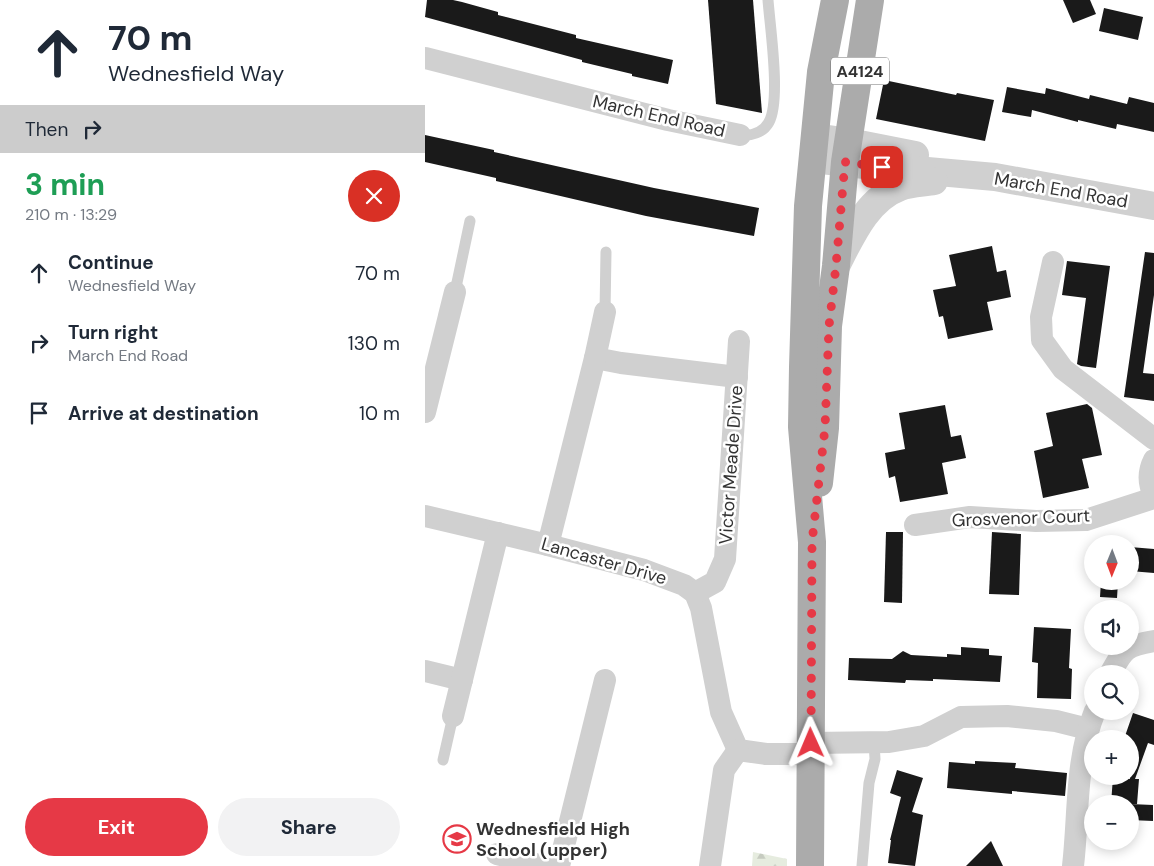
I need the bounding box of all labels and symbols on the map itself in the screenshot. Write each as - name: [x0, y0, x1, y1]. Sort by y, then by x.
- road number: A4124: [831, 58, 889, 84]
- street label: March End Road: [590, 89, 728, 143]
- pin: [861, 146, 903, 188]
- street label: March End Road: [992, 166, 1130, 214]
- street label: Victor Meade Drive: [713, 385, 749, 545]
- street label: Grosvenor Court: [951, 504, 1091, 532]
- street label: Lancaster Drive: [538, 532, 670, 590]
- north arrow: [1084, 535, 1139, 590]
- position arrow: [784, 716, 836, 768]
- place label: Wednesfield High School (upper): [476, 817, 630, 862]
- school or university icon: Wednesfield High School (upper): [442, 824, 472, 854]

